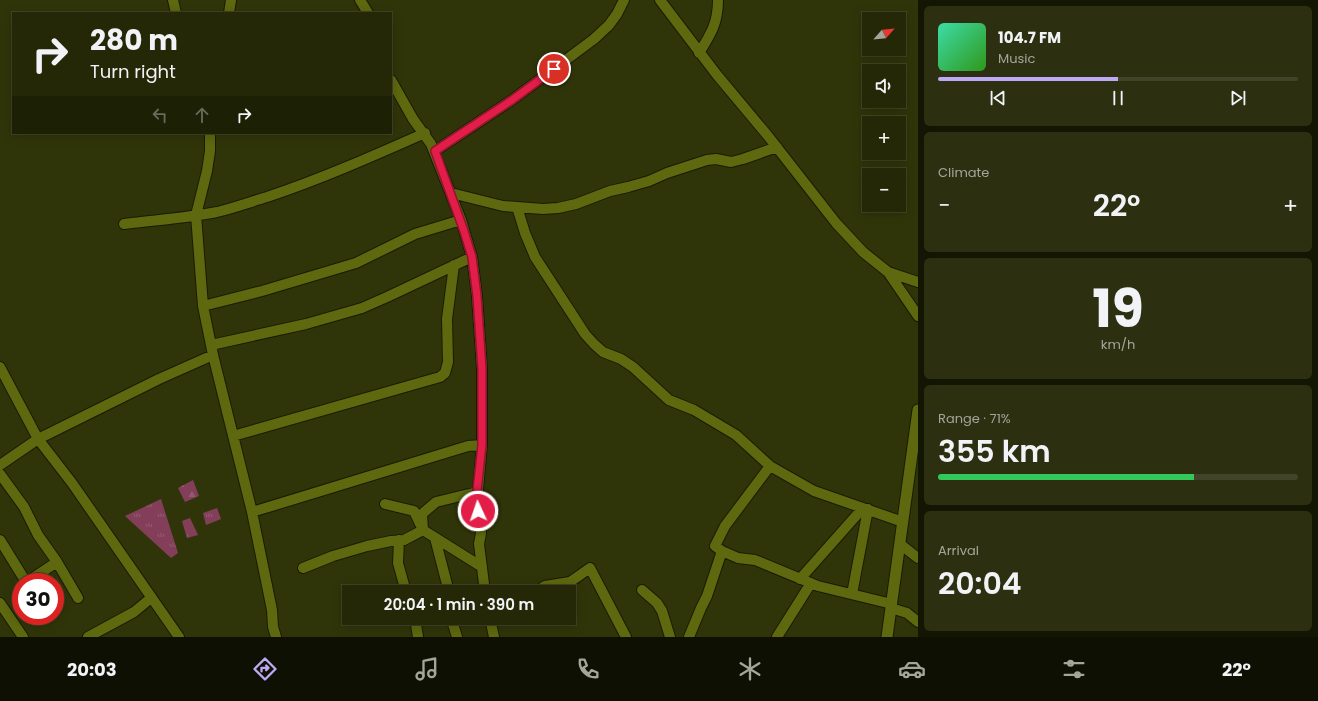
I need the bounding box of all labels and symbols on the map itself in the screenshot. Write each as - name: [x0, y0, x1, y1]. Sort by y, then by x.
- north arrow: [862, 12, 906, 56]
- pin: [537, 52, 571, 86]
- position arrow: [457, 490, 499, 532]
- speed limit sign: 30: [12, 573, 64, 625]

